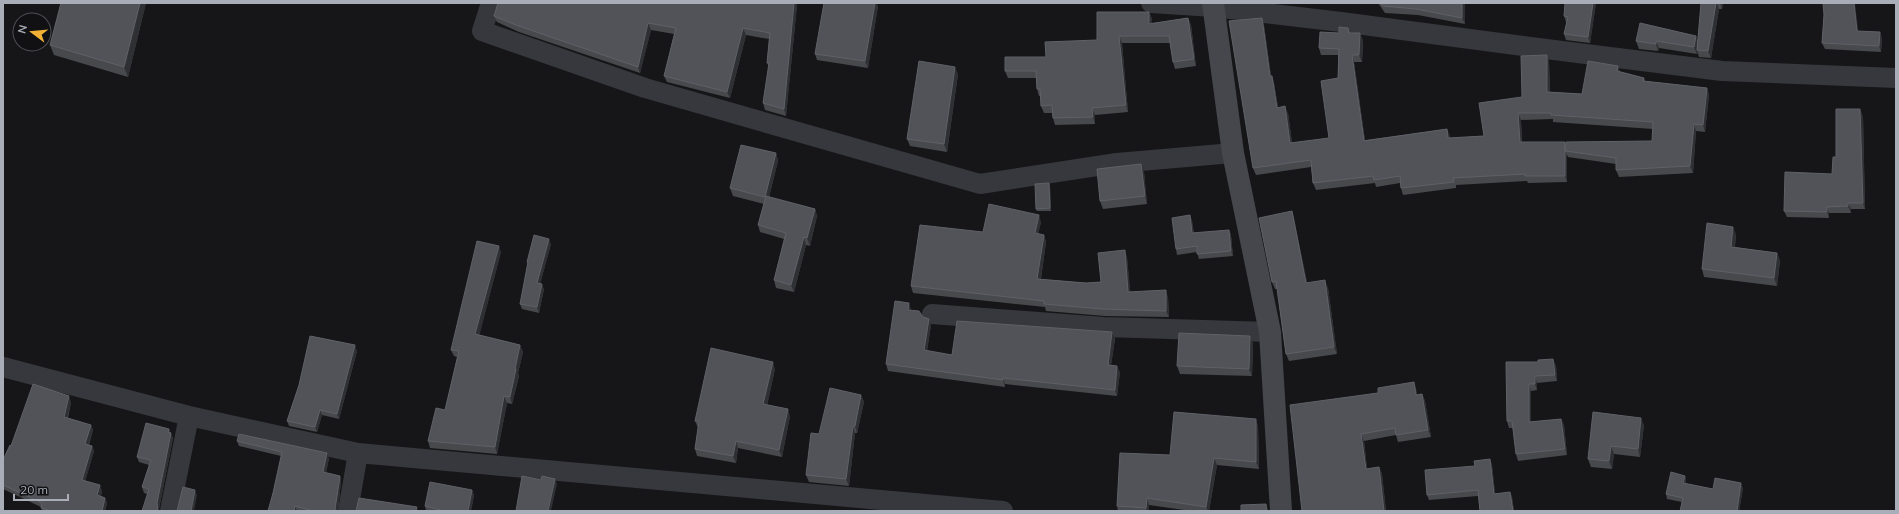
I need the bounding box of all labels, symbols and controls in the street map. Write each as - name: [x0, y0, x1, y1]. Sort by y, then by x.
- north arrow: [12, 12, 52, 52]
- text: N: [15, 23, 30, 35]
- scale bar: [14, 476, 68, 502]
- text: 20 m: [20, 482, 48, 497]

